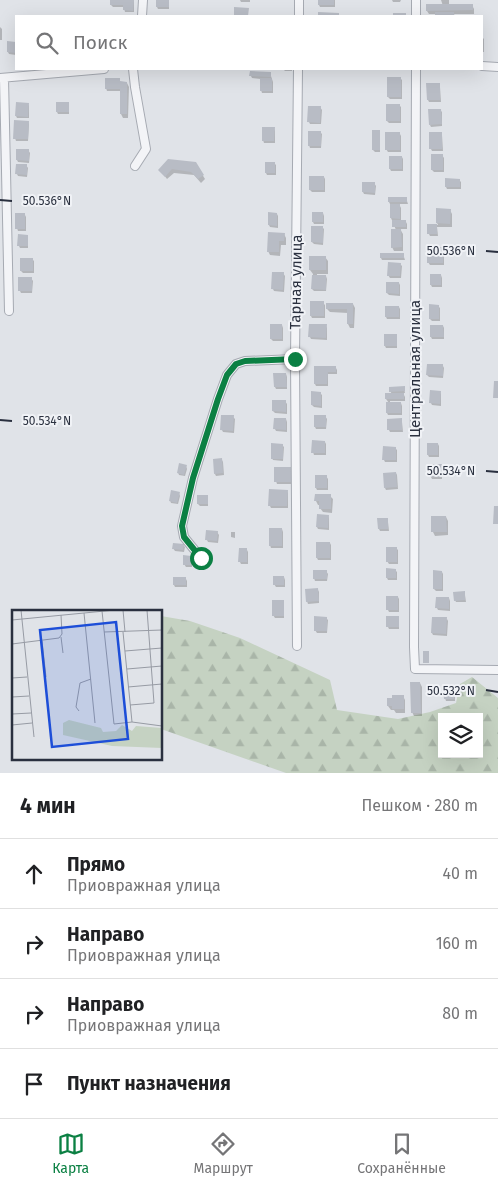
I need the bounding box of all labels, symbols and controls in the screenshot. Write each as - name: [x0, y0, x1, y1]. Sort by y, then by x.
- search box: [15, 15, 483, 70]
- icon: search: [33, 29, 61, 57]
- text: Поиск: [73, 31, 127, 54]
- text: 50.536°N: [23, 194, 71, 208]
- street label: Тарная улица: [286, 234, 306, 330]
- text: 50.536°N: [427, 244, 475, 258]
- street label: Центральная улица: [406, 300, 424, 438]
- route end: [284, 348, 307, 371]
- text: 50.534°N: [23, 414, 71, 428]
- text: 50.534°N: [427, 464, 475, 478]
- route start: [190, 547, 213, 570]
- inset map: [12, 610, 162, 760]
- text: 50.532°N: [427, 684, 475, 698]
- map controls: [438, 713, 483, 758]
- button: layers: [438, 713, 483, 758]
- text: 4 мин: [20, 793, 76, 819]
- text: Пешком · 280 m: [362, 796, 478, 815]
- text: Прямо: [67, 853, 125, 876]
- icon: ahead: [20, 860, 48, 888]
- text: 40 m: [443, 864, 478, 883]
- text: Приовражная улица: [67, 876, 221, 895]
- text: Направо: [67, 923, 144, 946]
- icon: right: [20, 930, 48, 958]
- text: 160 m: [436, 934, 478, 953]
- text: Приовражная улица: [67, 946, 221, 965]
- text: Направо: [67, 993, 144, 1016]
- icon: right: [20, 1000, 48, 1028]
- text: 80 m: [442, 1004, 478, 1023]
- text: Приовражная улица: [67, 1016, 221, 1035]
- icon: arrive: [20, 1070, 48, 1098]
- text: Пункт назначения: [67, 1072, 231, 1095]
- tab: Карта: [52, 1130, 89, 1177]
- tab: Маршрут: [194, 1130, 253, 1177]
- tab: Сохранённые: [357, 1130, 446, 1177]

